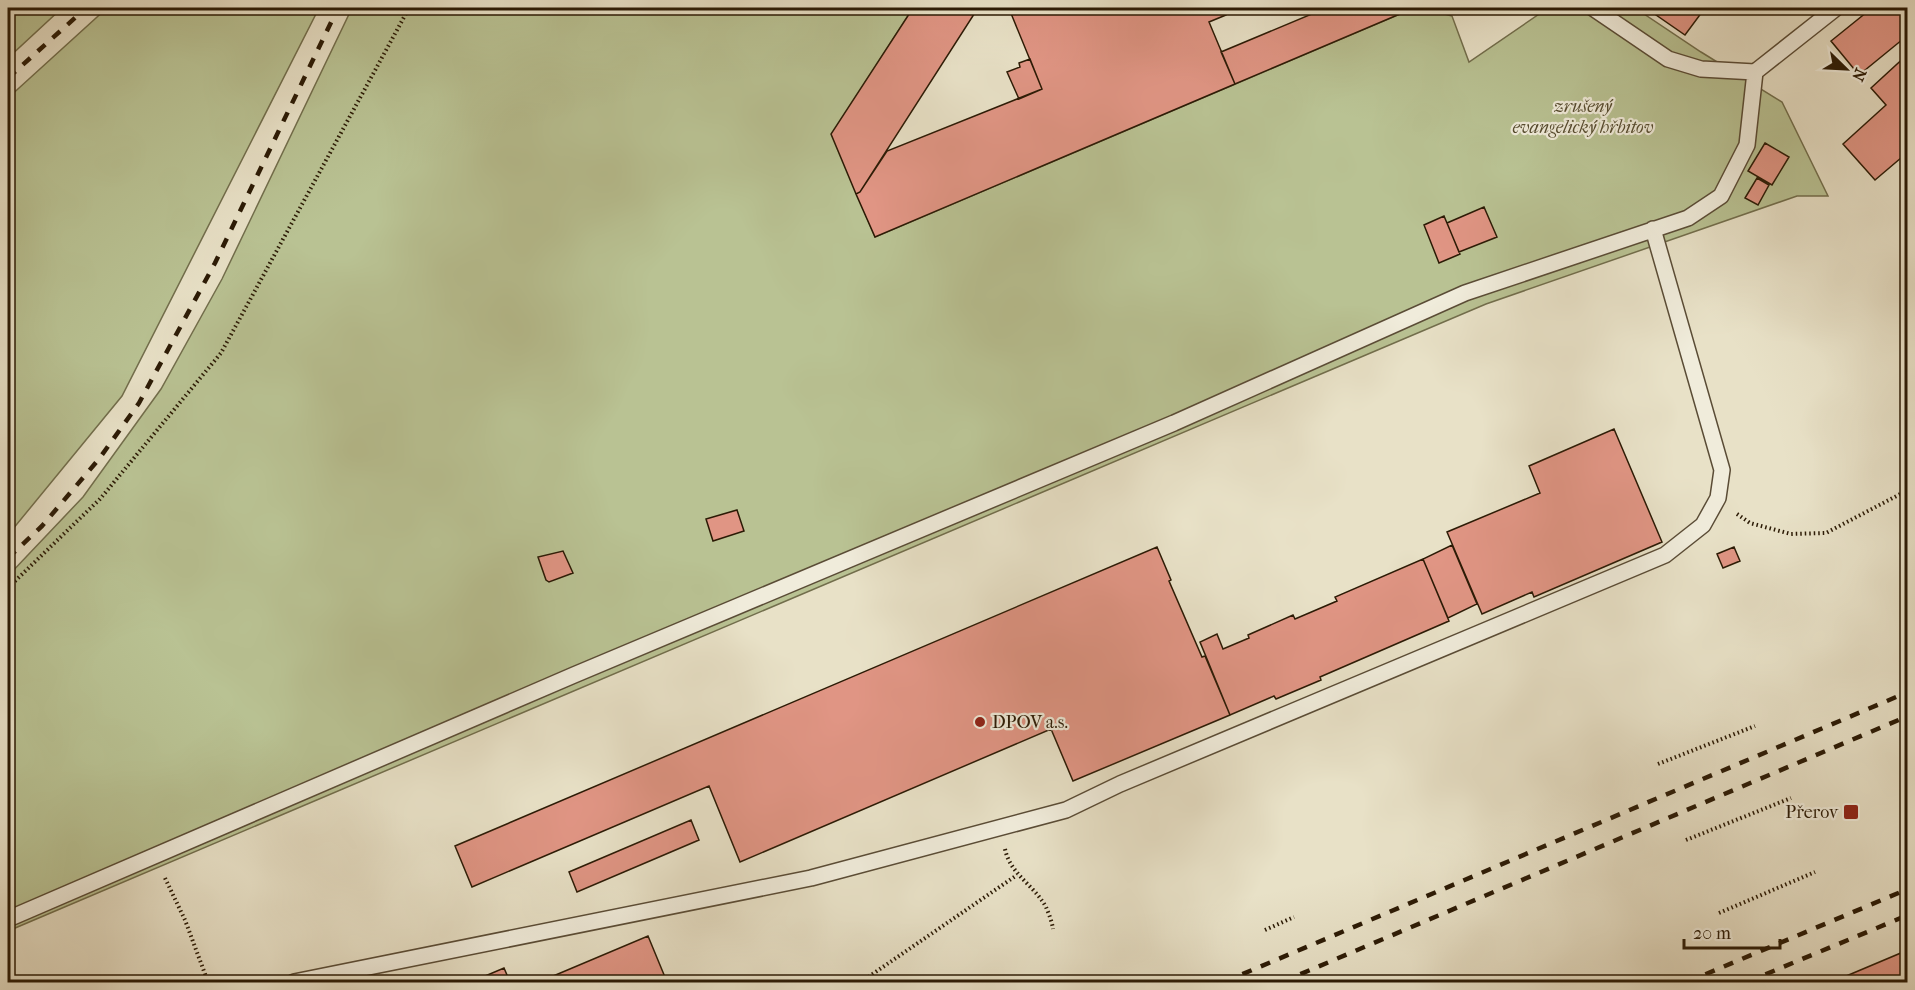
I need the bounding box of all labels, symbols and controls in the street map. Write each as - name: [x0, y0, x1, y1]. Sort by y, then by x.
- north arrow: [1816, 39, 1876, 99]
- text: N: [1848, 65, 1870, 85]
- park label: zrušený evangelický hřbitov: [1513, 96, 1654, 138]
- place label: DPOV a.s.: [992, 712, 1068, 733]
- marker: DPOV a.s.: [973, 715, 987, 729]
- place label: Přerov: [1785, 802, 1839, 823]
- marker: Přerov: [1842, 803, 1860, 821]
- scale bar: [1684, 912, 1780, 950]
- text: 20 m: [1693, 923, 1731, 944]

